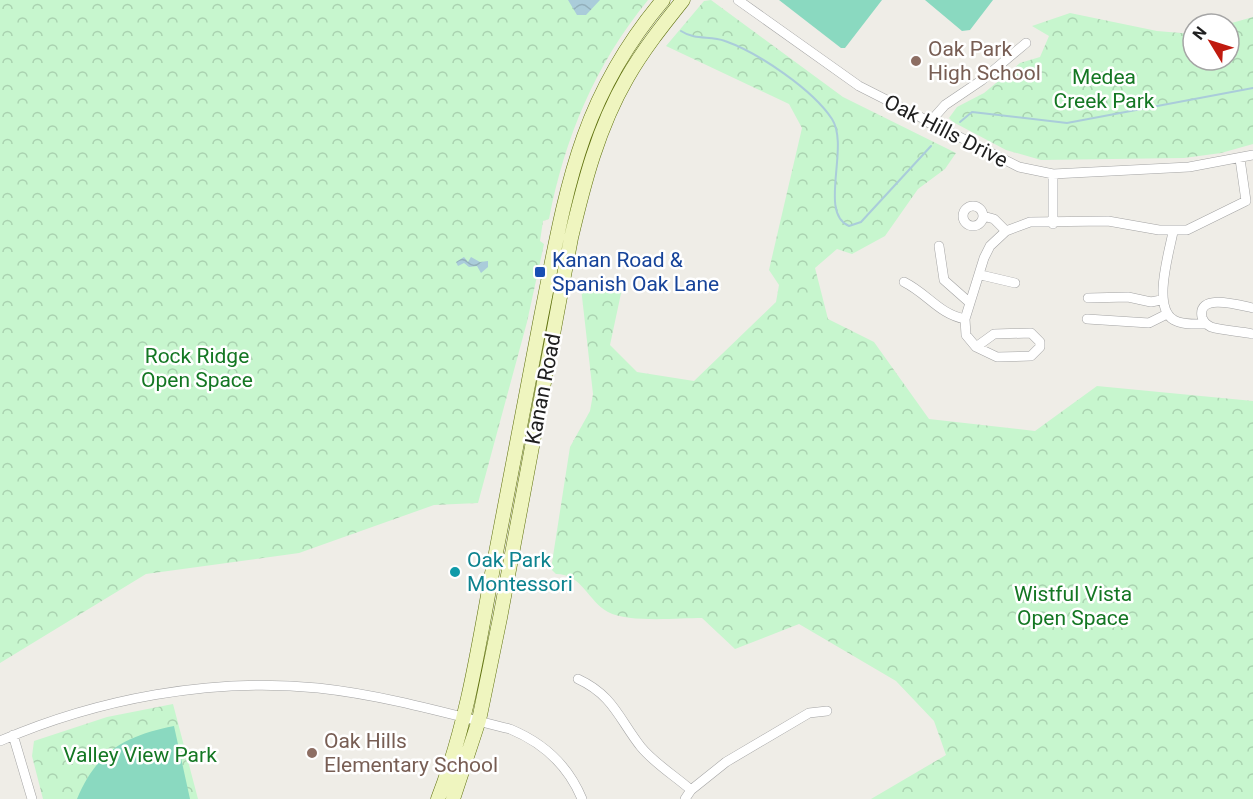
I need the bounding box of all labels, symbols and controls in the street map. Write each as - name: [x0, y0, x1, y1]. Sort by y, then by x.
- north arrow: [1181, 12, 1241, 72]
- text: N: [1189, 23, 1211, 43]
- place label: Oak Park High School: [928, 37, 1041, 85]
- marker: Oak Park High School: [909, 54, 923, 68]
- park label: Medea Creek Park: [1053, 65, 1155, 113]
- street label: Oak Hills Drive: [880, 90, 1012, 172]
- place label: Kanan Road & Spanish Oak Lane: [552, 248, 719, 296]
- marker: Kanan Road & Spanish Oak Lane: [533, 265, 547, 279]
- street label: Kanan Road: [520, 331, 566, 447]
- park label: Rock Ridge Open Space: [141, 344, 253, 392]
- place label: Oak Park Montessori: [467, 548, 573, 596]
- marker: Oak Park Montessori: [448, 565, 462, 579]
- park label: Wistful Vista Open Space: [1014, 582, 1132, 630]
- place label: Oak Hills Elementary School: [324, 729, 498, 777]
- park label: Valley View Park: [63, 743, 217, 767]
- marker: Oak Hills Elementary School: [305, 746, 319, 760]

